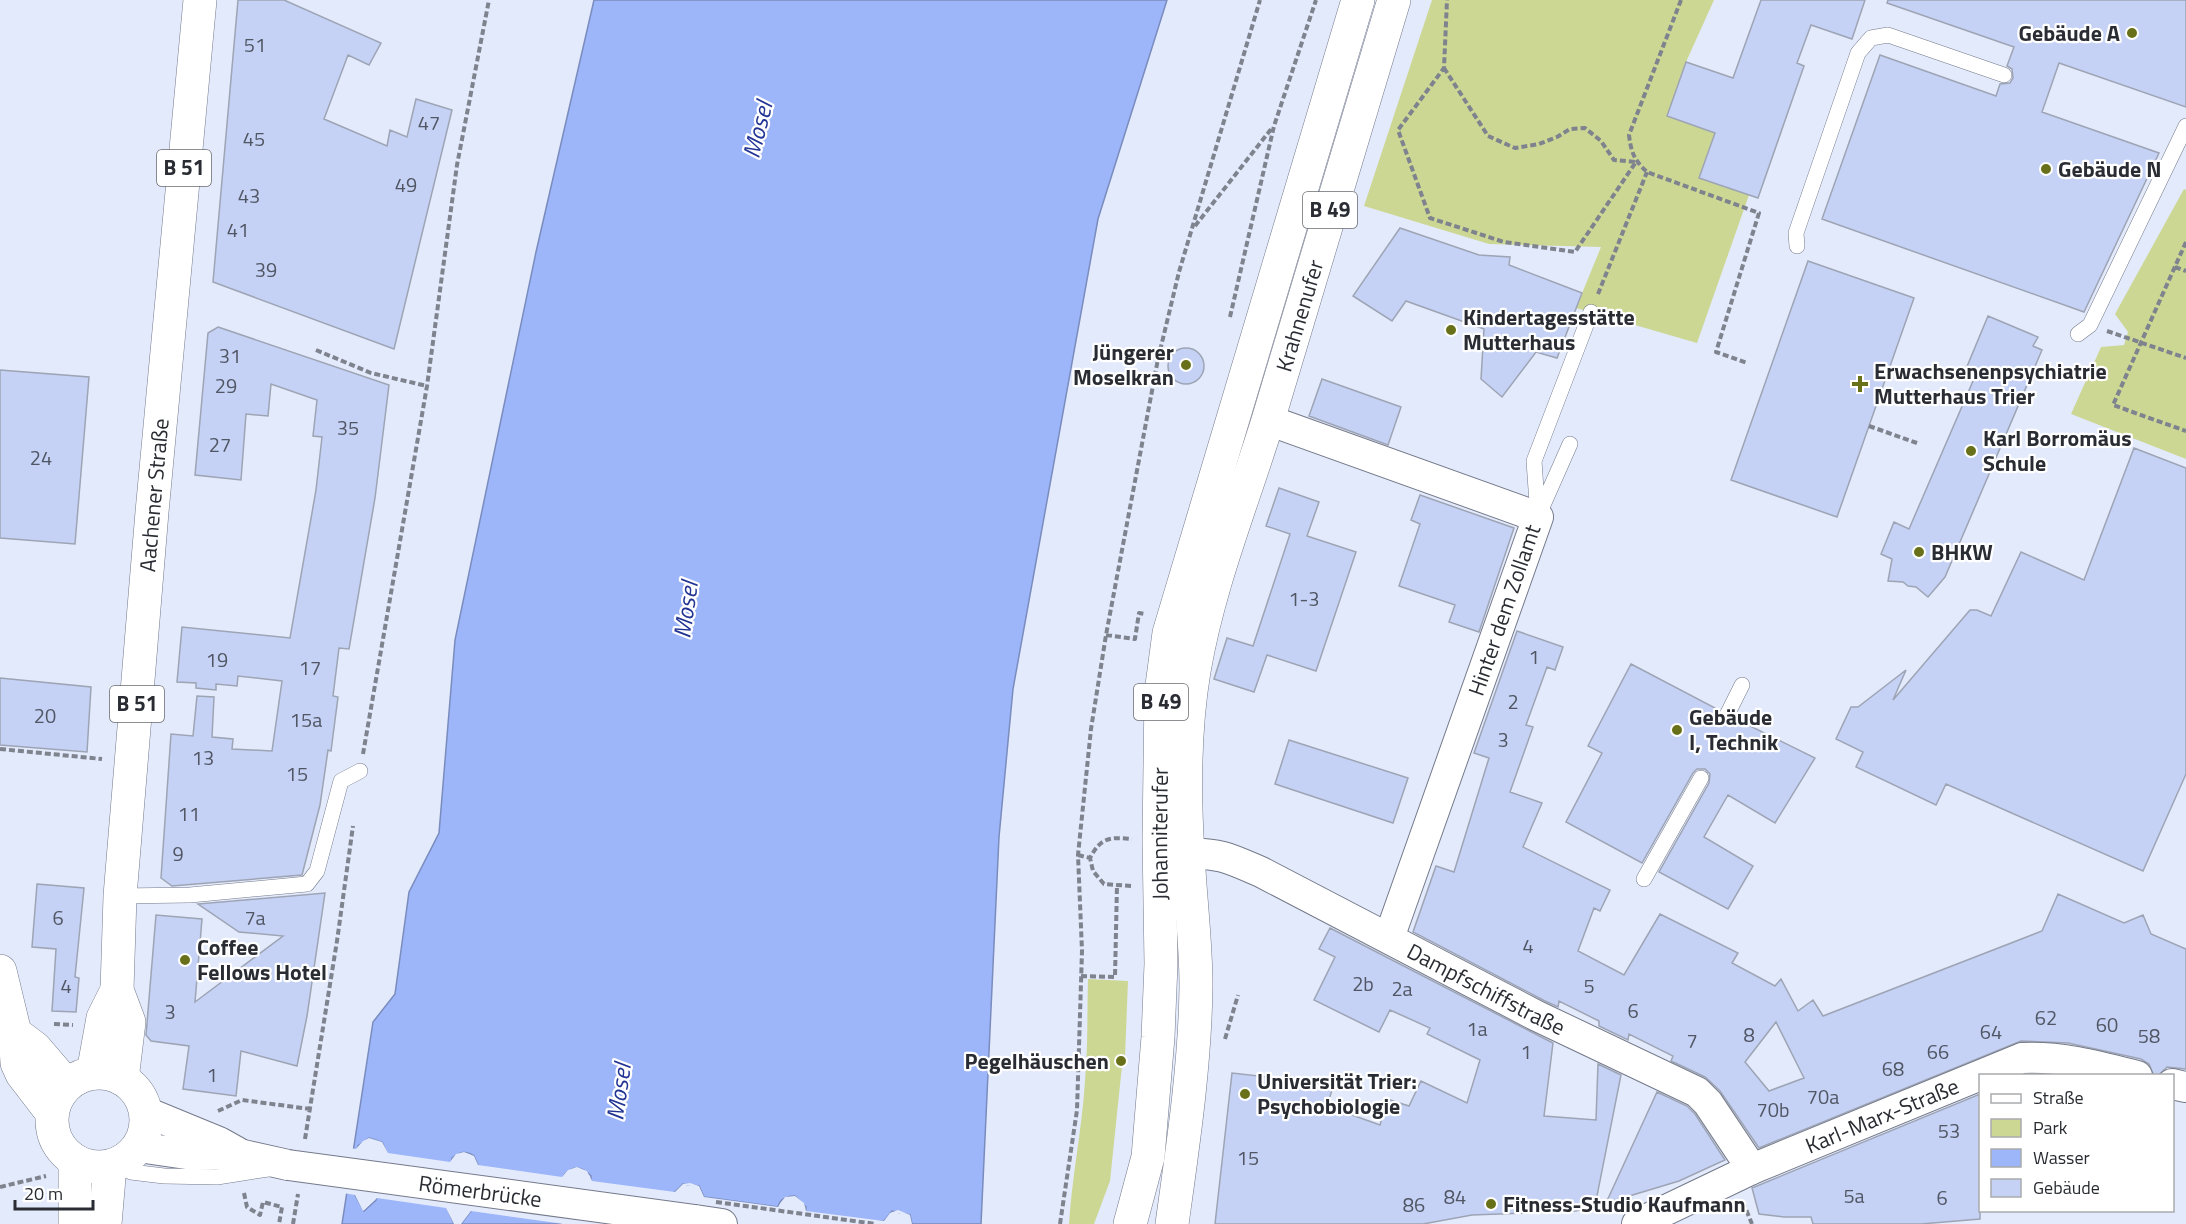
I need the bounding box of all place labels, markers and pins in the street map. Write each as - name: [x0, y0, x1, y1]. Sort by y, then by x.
- place label: Gebäude A: [2019, 16, 2120, 50]
- marker: Gebäude A: [2125, 26, 2139, 40]
- place label: Gebäude N: [2058, 152, 2161, 186]
- marker: Gebäude N: [2039, 162, 2053, 176]
- place label: Kindertagesstätte Mutterhaus: [1463, 300, 1635, 359]
- marker: Kindertagesstätte Mutterhaus: [1444, 323, 1458, 337]
- place label: Jüngerer Moselkran: [1073, 335, 1174, 394]
- place label: Erwachsenenpsychiatrie Mutterhaus Trier: [1874, 354, 2107, 413]
- marker: Jüngerer Moselkran: [1179, 358, 1193, 372]
- marker: Erwachsenenpsychiatrie Mutterhaus Trier: [1851, 375, 1869, 393]
- place label: Karl Borromäus Schule: [1983, 421, 2132, 480]
- marker: Karl Borromäus Schule: [1964, 444, 1978, 458]
- place label: BHKW: [1931, 535, 1993, 569]
- marker: BHKW: [1912, 545, 1926, 559]
- place label: Gebäude I, Technik: [1689, 700, 1779, 759]
- marker: Gebäude I, Technik: [1670, 723, 1684, 737]
- place label: Coffee Fellows Hotel: [197, 930, 327, 989]
- marker: Coffee Fellows Hotel: [178, 953, 192, 967]
- place label: Pegelhäuschen: [965, 1044, 1109, 1078]
- marker: Pegelhäuschen: [1114, 1054, 1128, 1068]
- place label: Universität Trier: Psychobiologie: [1257, 1064, 1417, 1123]
- marker: Universität Trier: Psychobiologie: [1238, 1087, 1252, 1101]
- place label: Fitness-Studio Kaufmann: [1503, 1187, 1746, 1221]
- marker: Fitness-Studio Kaufmann: [1484, 1197, 1498, 1211]

